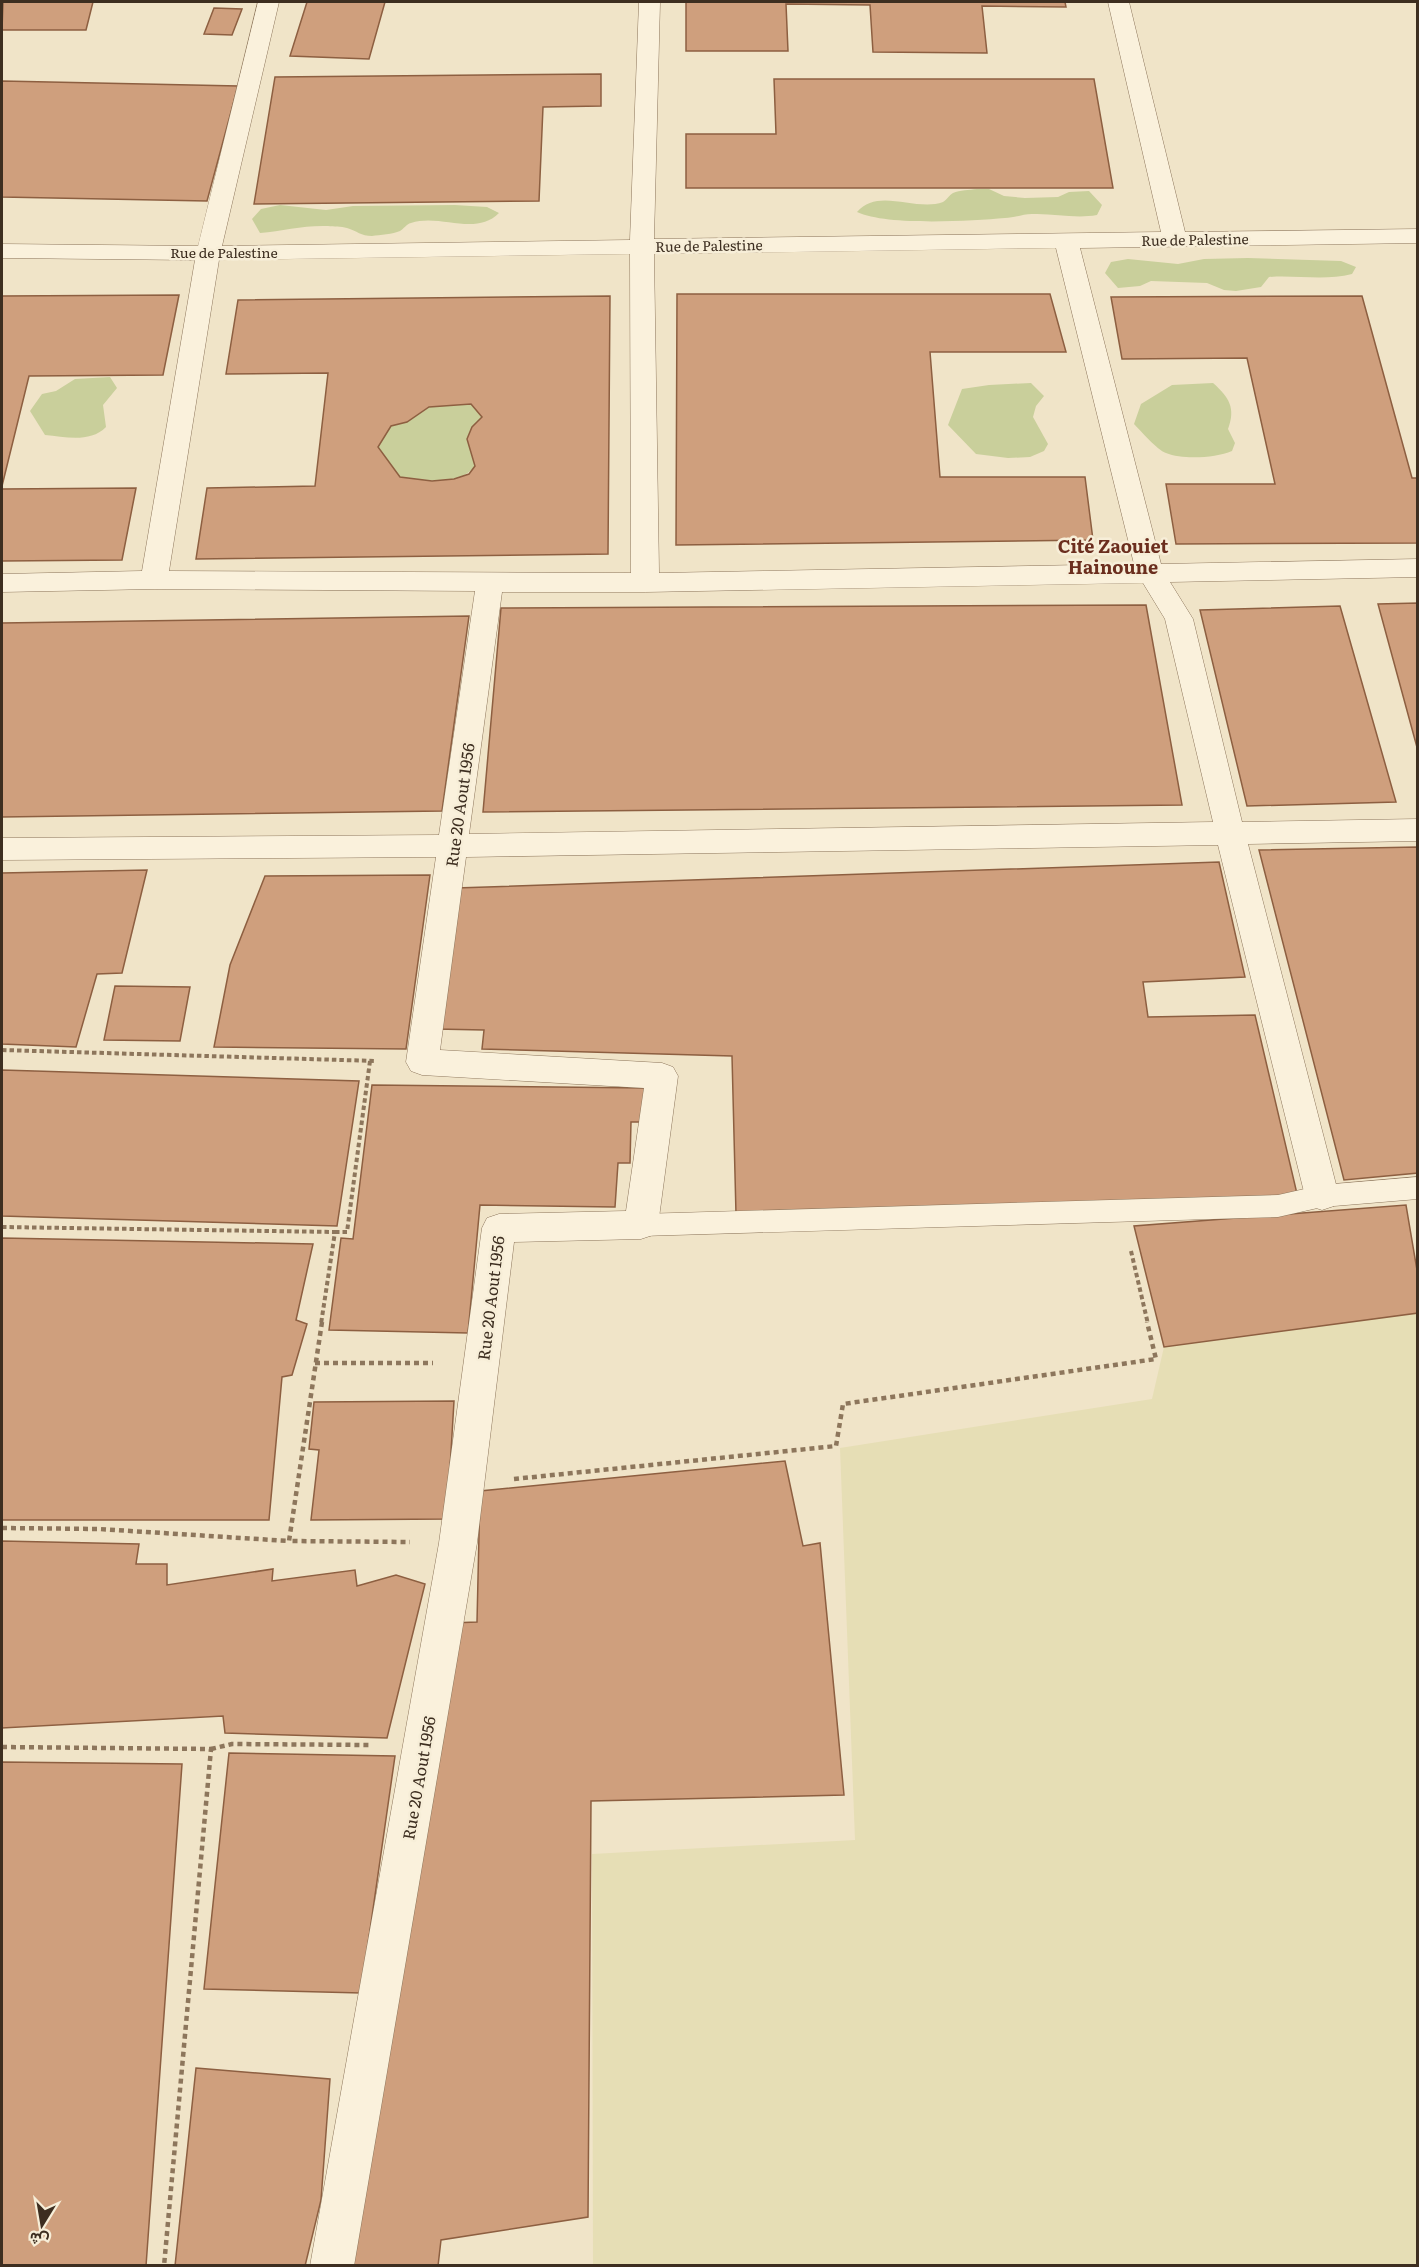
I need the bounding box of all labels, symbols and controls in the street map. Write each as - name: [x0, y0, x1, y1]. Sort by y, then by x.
- street label: Rue de Palestine: [1141, 228, 1249, 250]
- street label: Rue de Palestine: [655, 234, 763, 256]
- street label: Rue de Palestine: [170, 242, 278, 262]
- district label: Cité Zaouiet Hainoune: [1058, 532, 1168, 580]
- street label: Rue 20 Aout 1956: [438, 741, 480, 869]
- street label: Rue 20 Aout 1956: [470, 1234, 510, 1362]
- street label: Rue 20 Aout 1956: [395, 1714, 441, 1842]
- north arrow: [12, 2195, 72, 2255]
- text: ش: [27, 2227, 51, 2254]

